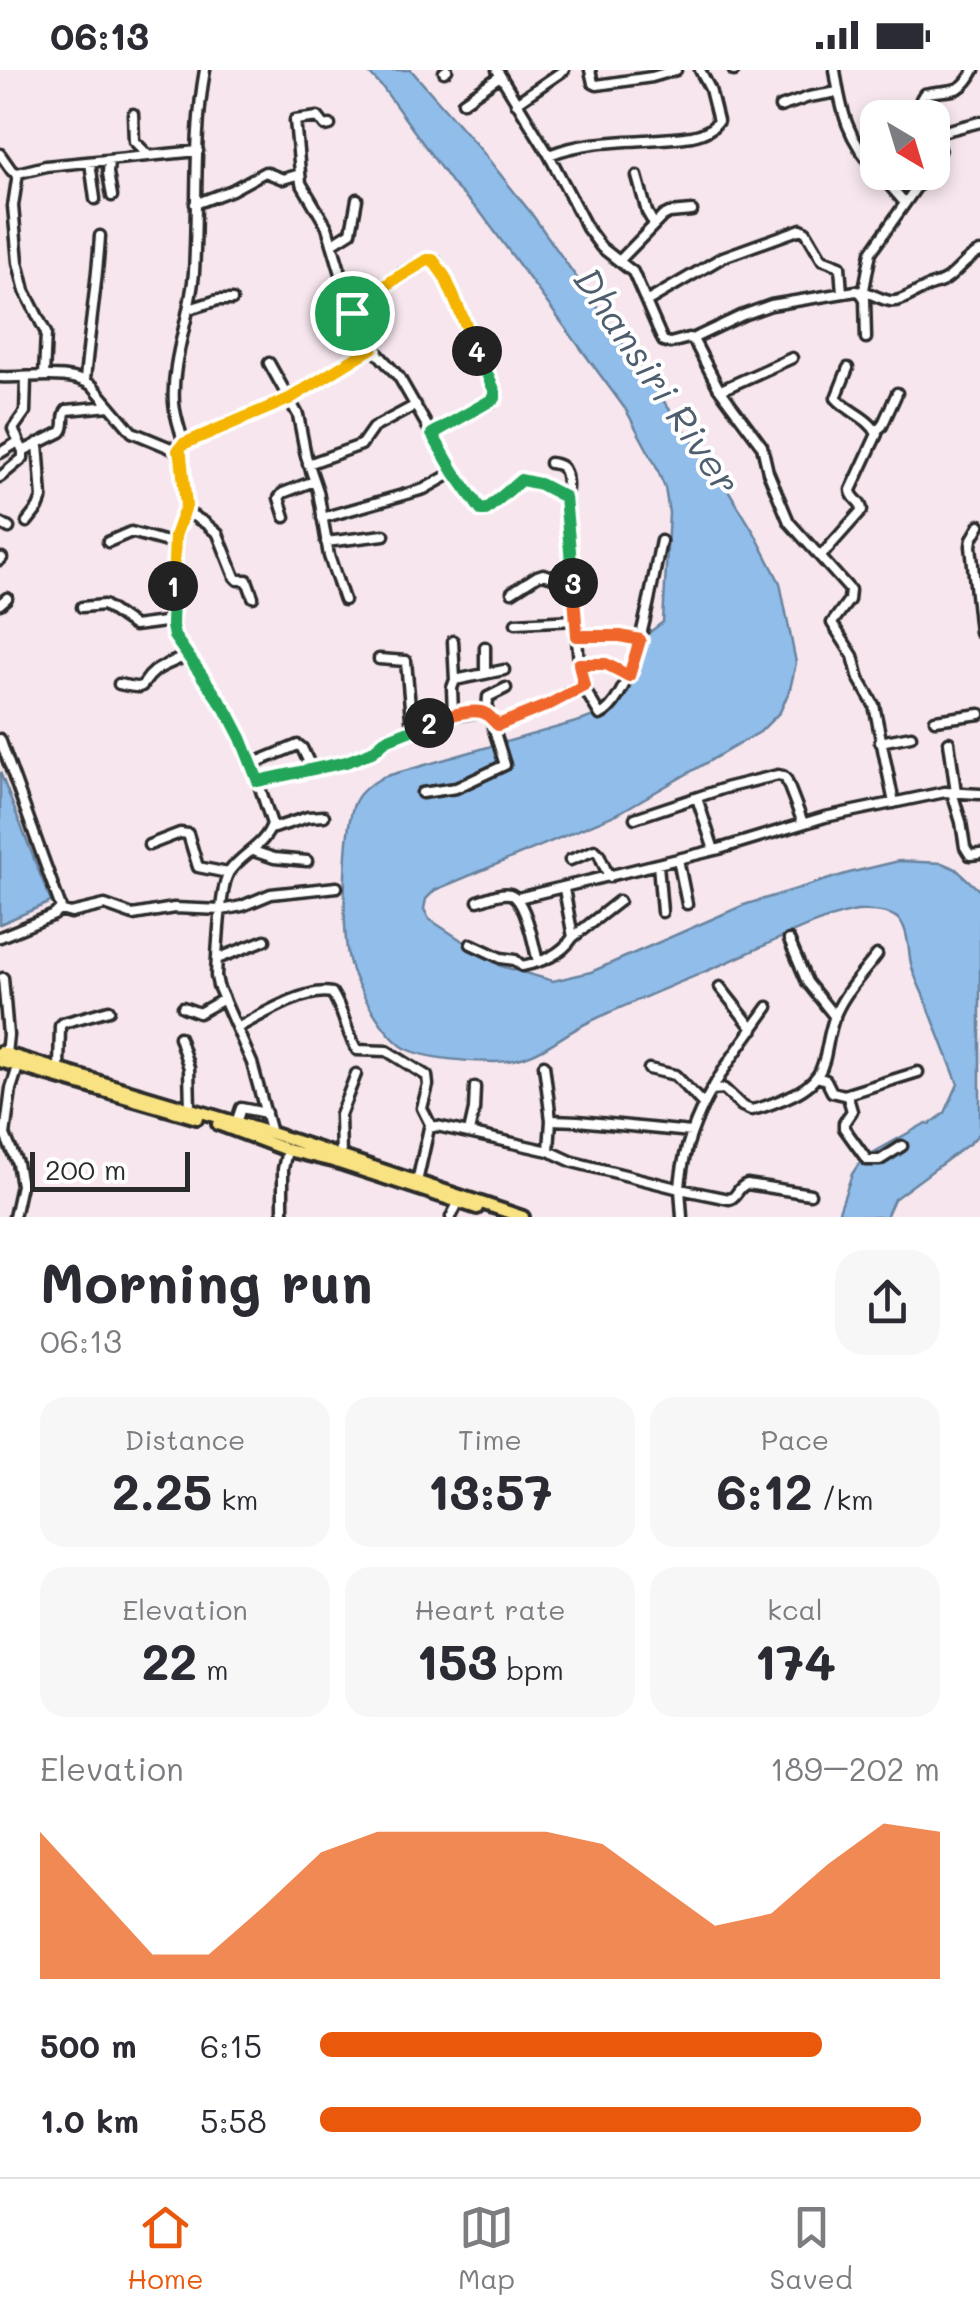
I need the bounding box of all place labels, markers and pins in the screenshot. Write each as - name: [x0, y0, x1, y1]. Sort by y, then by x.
- pin: [310, 271, 395, 356]
- pin: 4: [452, 326, 502, 376]
- pin: 3: [548, 558, 598, 608]
- pin: 1: [148, 561, 198, 611]
- pin: 2: [404, 698, 454, 748]

